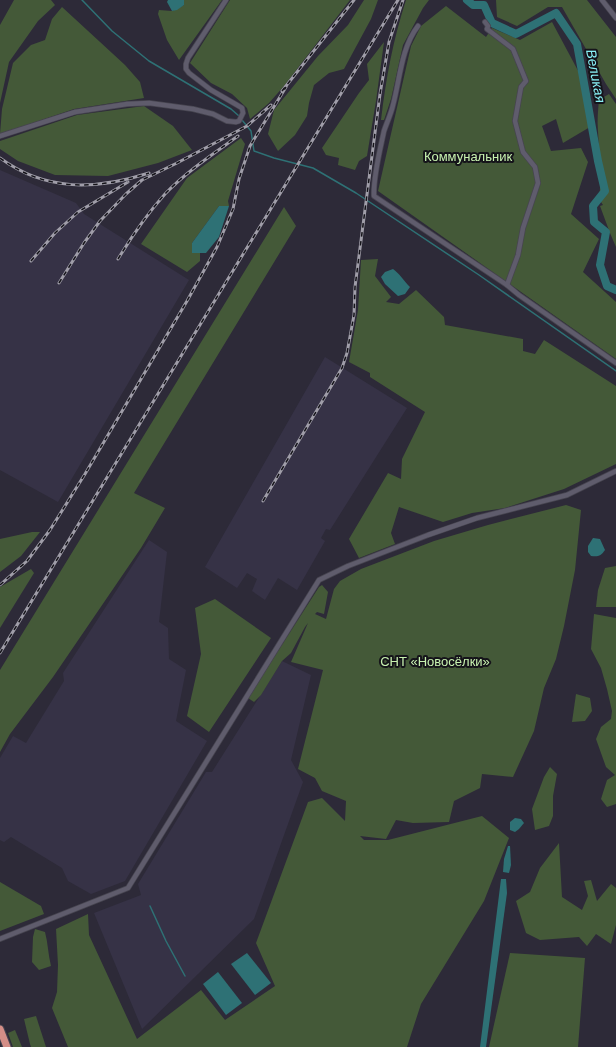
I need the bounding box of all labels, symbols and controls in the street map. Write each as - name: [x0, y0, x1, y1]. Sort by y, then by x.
- water label: Великая: [583, 48, 609, 105]
- park label: Коммунальник: [424, 149, 512, 164]
- park label: СНТ «Новосёлки»: [380, 654, 490, 669]

